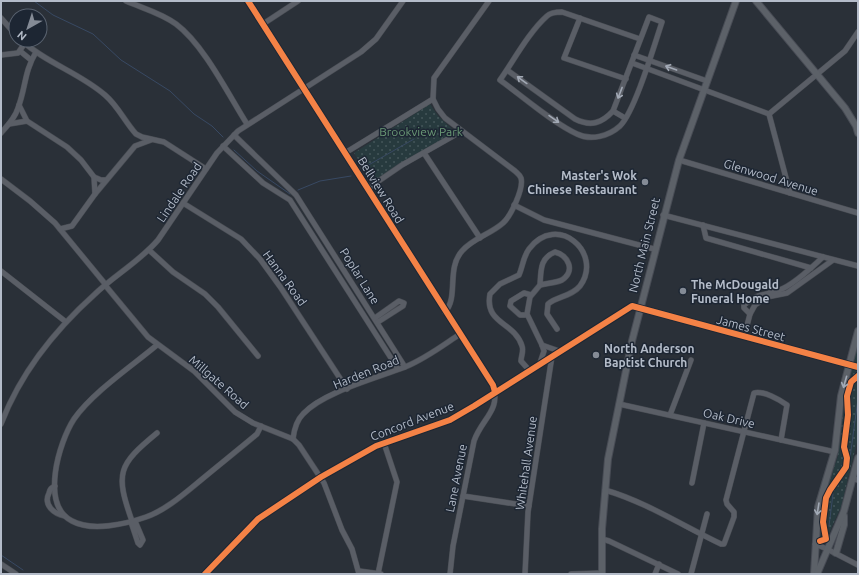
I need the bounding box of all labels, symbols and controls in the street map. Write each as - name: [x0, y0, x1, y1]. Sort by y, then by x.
- north arrow: [8, 8, 48, 48]
- text: N: [15, 29, 29, 43]
- one-way arrow: [665, 64, 677, 72]
- one-way arrow: [516, 76, 527, 84]
- one-way arrow: [616, 86, 624, 98]
- one-way arrow: [549, 115, 560, 123]
- park label: Brookview Park: [379, 125, 463, 138]
- street label: Bellview Road: [355, 154, 407, 226]
- street label: Glenwood Avenue: [722, 156, 820, 198]
- street label: Lindale Road: [154, 160, 204, 224]
- place label: Master's Wok Chinese Restaurant: [527, 169, 637, 196]
- marker: Master's Wok Chinese Restaurant: [640, 177, 650, 187]
- street label: North Main Street: [626, 196, 662, 294]
- street label: Poplar Lane: [338, 246, 382, 306]
- street label: Hanna Road: [261, 248, 309, 308]
- place label: The McDougald Funeral Home: [691, 278, 779, 305]
- marker: The McDougald Funeral Home: [678, 286, 688, 296]
- street label: James Street: [715, 313, 787, 343]
- place label: North Anderson Baptist Church: [604, 342, 695, 369]
- marker: North Anderson Baptist Church: [591, 350, 601, 360]
- street label: Millgate Road: [187, 353, 251, 411]
- street label: Harden Road: [331, 353, 401, 391]
- one-way arrow: [841, 375, 848, 388]
- street label: Concord Avenue: [368, 399, 456, 443]
- street label: Oak Drive: [702, 406, 756, 430]
- street label: Whitehall Avenue: [513, 415, 539, 511]
- street label: Lane Avenue: [443, 443, 469, 513]
- one-way arrow: [814, 502, 822, 515]

